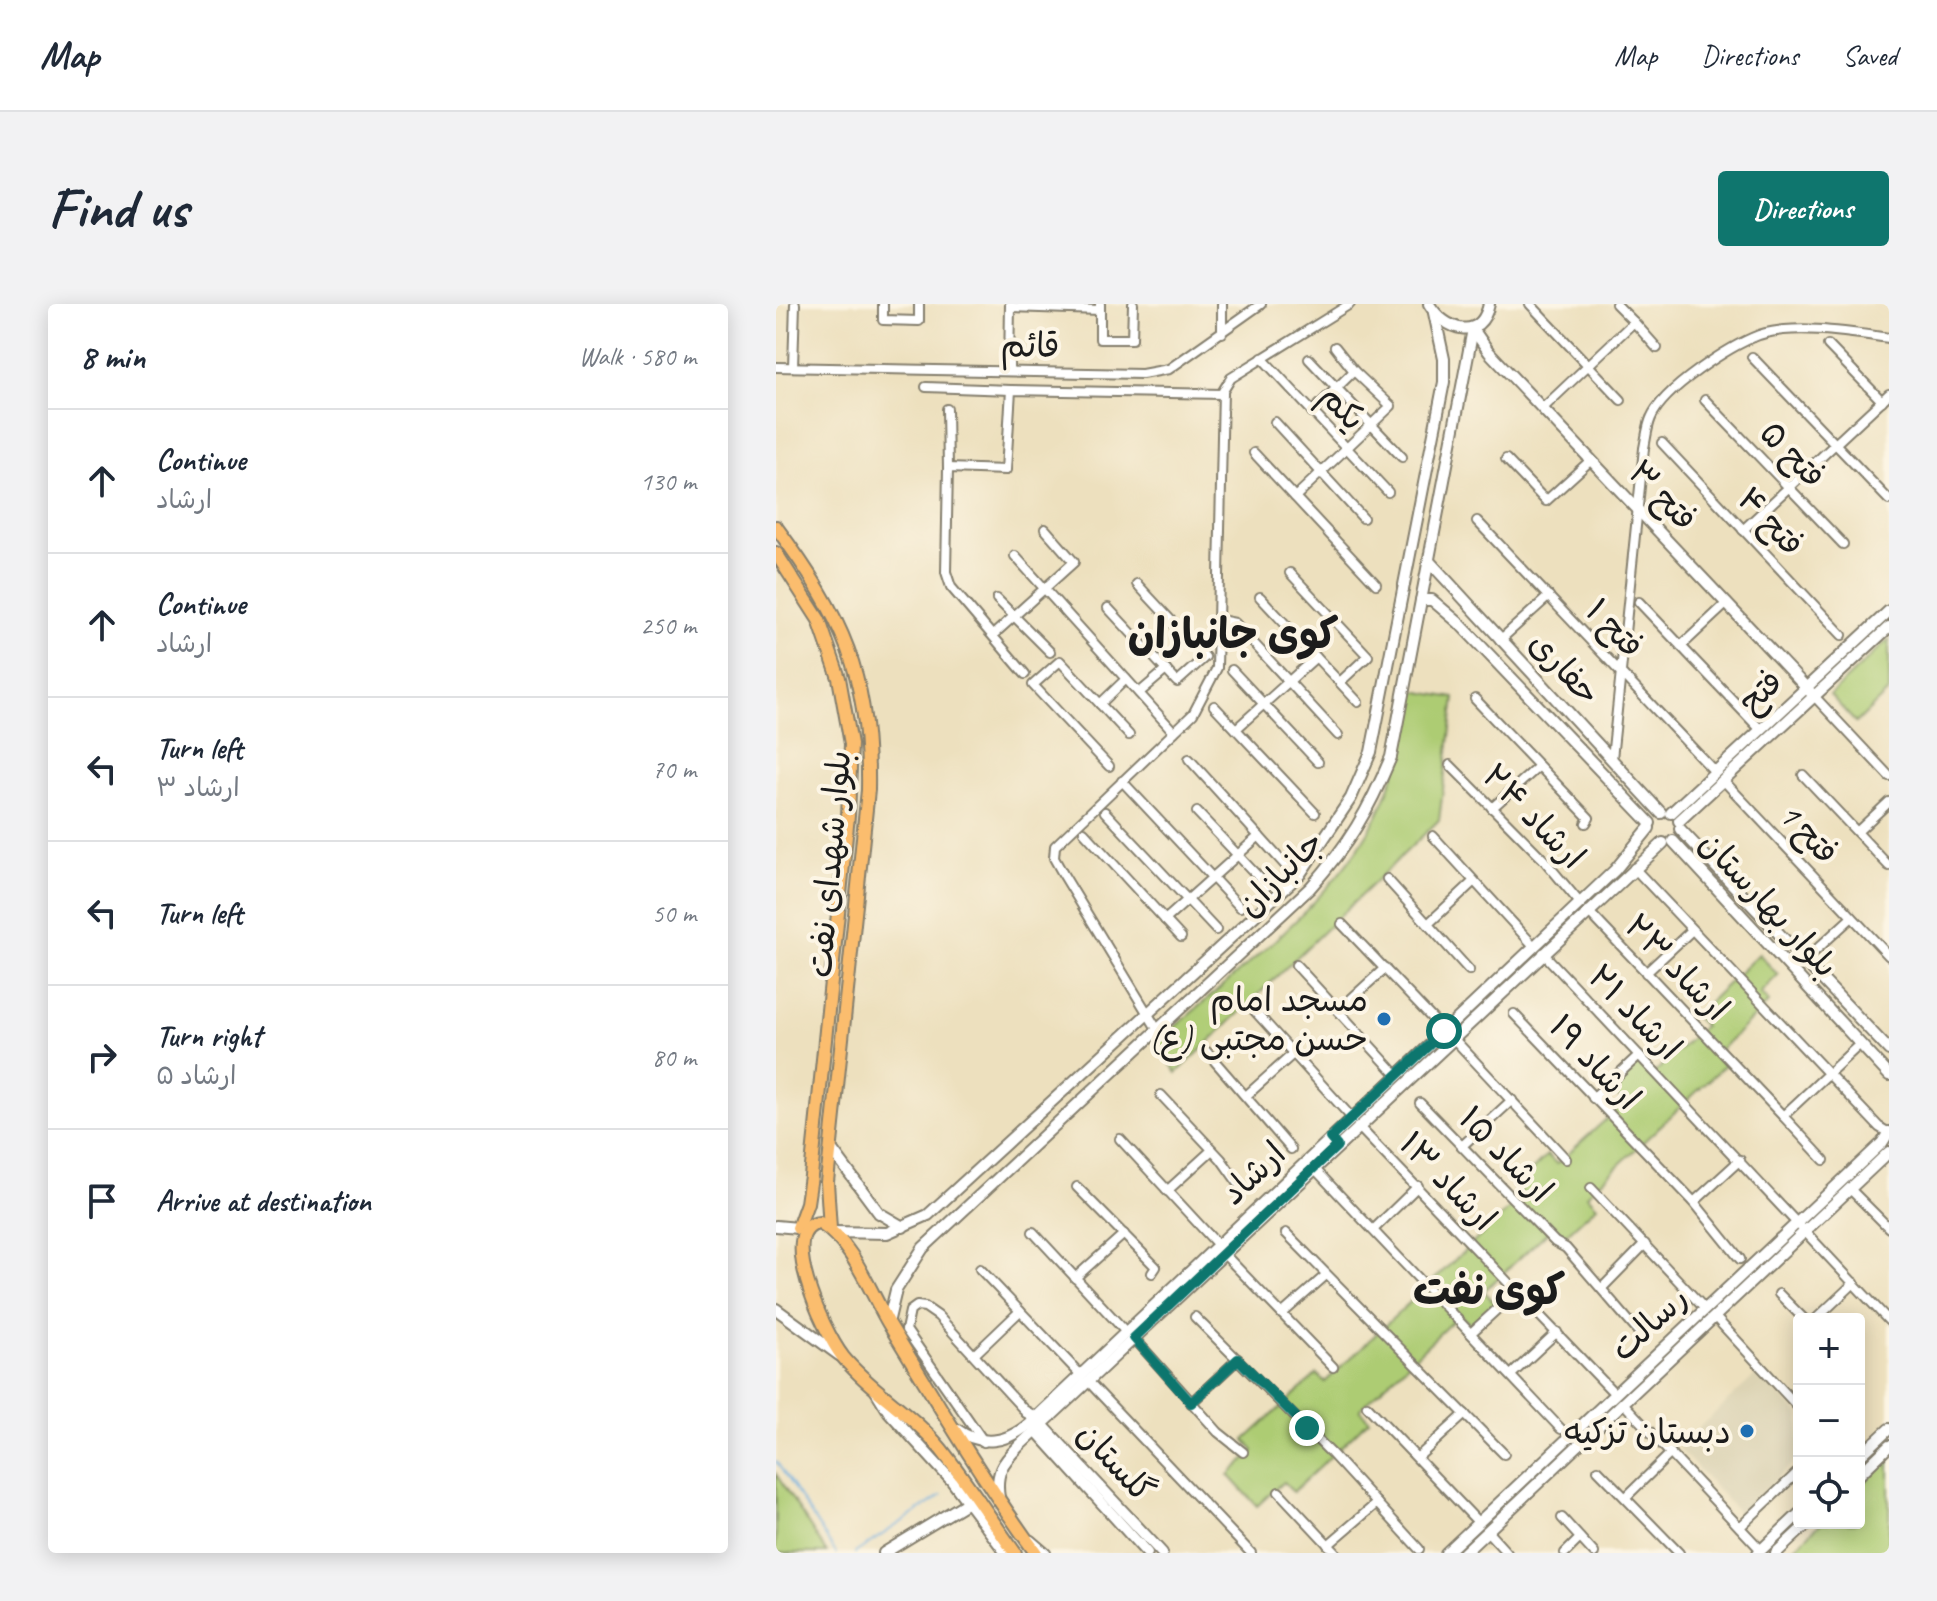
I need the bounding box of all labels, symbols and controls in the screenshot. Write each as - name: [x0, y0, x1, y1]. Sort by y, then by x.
- text: Map: [40, 32, 99, 79]
- text: Map: [1614, 38, 1657, 73]
- text: Directions: [1701, 38, 1799, 73]
- text: Saved: [1843, 38, 1897, 73]
- button: Directions: [1718, 171, 1889, 246]
- text: Find us: [48, 173, 188, 244]
- street label: قائم: [1000, 323, 1060, 371]
- text: 8 min: [80, 335, 145, 378]
- text: Walk · 580 m: [579, 340, 696, 373]
- street label: یکم: [1308, 375, 1375, 442]
- street label: فتح ۵: [1750, 411, 1835, 497]
- text: Continue: [156, 441, 246, 479]
- street label: فتح ۳: [1619, 451, 1707, 540]
- icon: ahead: [80, 459, 124, 503]
- text: 130 m: [640, 465, 696, 498]
- street label: فتح ۴: [1728, 477, 1814, 565]
- text: ارشاد: [156, 483, 212, 516]
- text: Continue: [156, 585, 246, 623]
- street label: فتح ۱: [1576, 589, 1653, 667]
- icon: ahead: [80, 603, 124, 647]
- district label: کوی جانبازان: [1128, 608, 1339, 661]
- text: 250 m: [640, 609, 696, 642]
- street label: حفاری: [1520, 622, 1610, 714]
- text: ارشاد: [156, 627, 212, 660]
- street label: فتح: [1729, 660, 1792, 723]
- text: Turn left: [156, 729, 243, 767]
- icon: left: [80, 747, 124, 791]
- street label: بلوار شهدای نفت: [798, 749, 860, 979]
- text: 70 m: [652, 753, 696, 786]
- street label: ارشاد ۲۴: [1473, 754, 1595, 878]
- text: ارشاد ۳: [156, 771, 240, 804]
- street label: فتح 1: [1769, 793, 1848, 874]
- street label: جانبازان: [1227, 820, 1333, 926]
- street label: بلوار بهارستان: [1690, 822, 1848, 986]
- icon: left: [80, 891, 124, 935]
- text: Turn left: [156, 894, 243, 932]
- text: 50 m: [652, 897, 696, 930]
- street label: ارشاد ۲۳: [1616, 904, 1738, 1030]
- street label: ارشاد ۲۱: [1579, 955, 1691, 1069]
- place label: مسجد امام حسن مجتبی (ع): [1149, 978, 1368, 1062]
- street label: ارشاد ۱۹: [1540, 1005, 1650, 1119]
- marker: مسجد امام حسن مجتبی (ع): [1375, 1010, 1393, 1028]
- route start: [1426, 1013, 1462, 1049]
- text: Turn right: [156, 1017, 261, 1055]
- icon: right: [80, 1035, 124, 1079]
- text: 80 m: [652, 1041, 696, 1074]
- text: ارشاد ۵: [156, 1059, 236, 1092]
- street label: ارشاد ۱۵: [1450, 1097, 1562, 1211]
- street label: ارشاد ۱۳: [1390, 1122, 1506, 1240]
- street label: ارشاد: [1212, 1132, 1294, 1214]
- icon: arrive: [80, 1179, 124, 1223]
- text: Arrive at destination: [156, 1182, 371, 1220]
- district label: کوی نفت: [1413, 1264, 1565, 1317]
- street label: رسالت: [1601, 1276, 1697, 1370]
- map controls: [1793, 1313, 1865, 1529]
- button: +: [1793, 1313, 1865, 1385]
- button: −: [1793, 1385, 1865, 1457]
- route end: [1289, 1410, 1325, 1446]
- place label: دبستان تزکیه: [1564, 1410, 1731, 1453]
- street label: گلستان: [1068, 1413, 1164, 1511]
- marker: دبستان تزکیه: [1738, 1422, 1756, 1440]
- button: locate: [1793, 1457, 1865, 1529]

